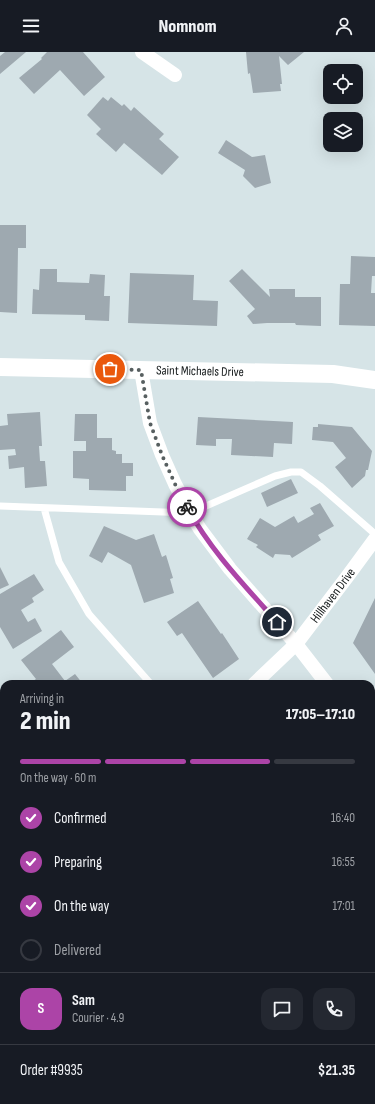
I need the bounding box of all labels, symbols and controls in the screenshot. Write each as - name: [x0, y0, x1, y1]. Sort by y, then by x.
- icon: menu: [20, 15, 42, 37]
- icon: person: [333, 15, 355, 37]
- text: Nomnom: [158, 16, 217, 37]
- map controls: [323, 64, 363, 152]
- button: locate: [323, 64, 363, 104]
- button: layers: [323, 112, 363, 152]
- pin: [93, 352, 127, 386]
- icon: bag: [99, 358, 121, 380]
- street label: Saint Michaels Drive: [156, 362, 244, 380]
- courier: [167, 487, 207, 527]
- icon: bike: [176, 496, 198, 518]
- street label: Hillhaven Drive: [307, 565, 359, 626]
- pin: [260, 605, 294, 639]
- icon: home: [266, 611, 288, 633]
- text: Arriving in: [20, 691, 64, 707]
- text: 17:05–17:10: [286, 705, 355, 724]
- text: 2 min: [20, 706, 70, 737]
- text: On the way · 60 m: [20, 770, 96, 786]
- icon: check: [20, 807, 42, 829]
- text: Confirmed: [54, 809, 107, 828]
- text: 16:40: [331, 810, 355, 826]
- icon: check: [20, 851, 42, 873]
- text: Preparing: [54, 853, 102, 872]
- text: 16:55: [332, 854, 355, 870]
- icon: check: [20, 895, 42, 917]
- text: On the way: [54, 897, 109, 916]
- text: 17:01: [333, 898, 355, 914]
- text: Delivered: [54, 941, 101, 960]
- button: chat: [261, 988, 303, 1030]
- button: phone: [313, 988, 355, 1030]
- text: Sam: [72, 991, 95, 1010]
- text: S: [38, 999, 44, 1018]
- text: Courier · 4.9: [72, 1010, 124, 1026]
- text: Order #9935: [20, 1061, 83, 1080]
- text: $21.35: [318, 1061, 355, 1080]

